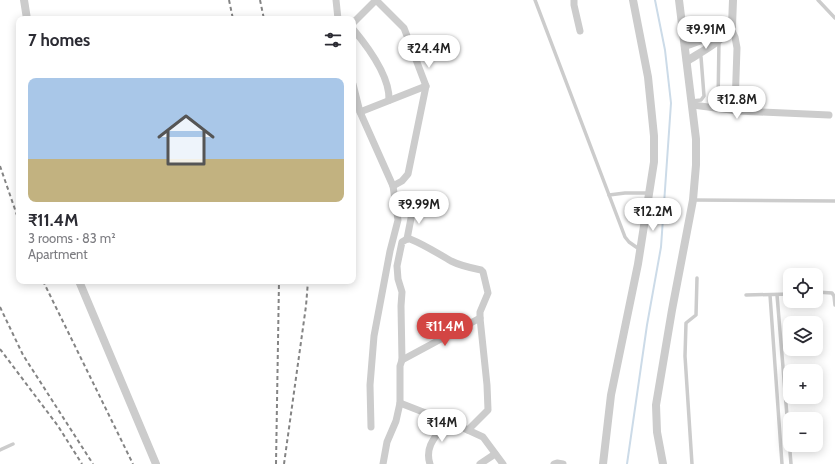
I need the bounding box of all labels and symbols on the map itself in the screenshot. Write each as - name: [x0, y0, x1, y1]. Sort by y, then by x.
- pin: ₹9.91M: [673, 16, 739, 50]
- pin: ₹24.4M: [396, 35, 462, 69]
- pin: ₹12.8M: [704, 86, 770, 120]
- pin: ₹9.99M: [386, 191, 452, 225]
- pin: ₹12.2M: [620, 198, 686, 232]
- pin: ₹11.4M: [412, 313, 478, 347]
- pin: ₹14M: [418, 409, 466, 443]

